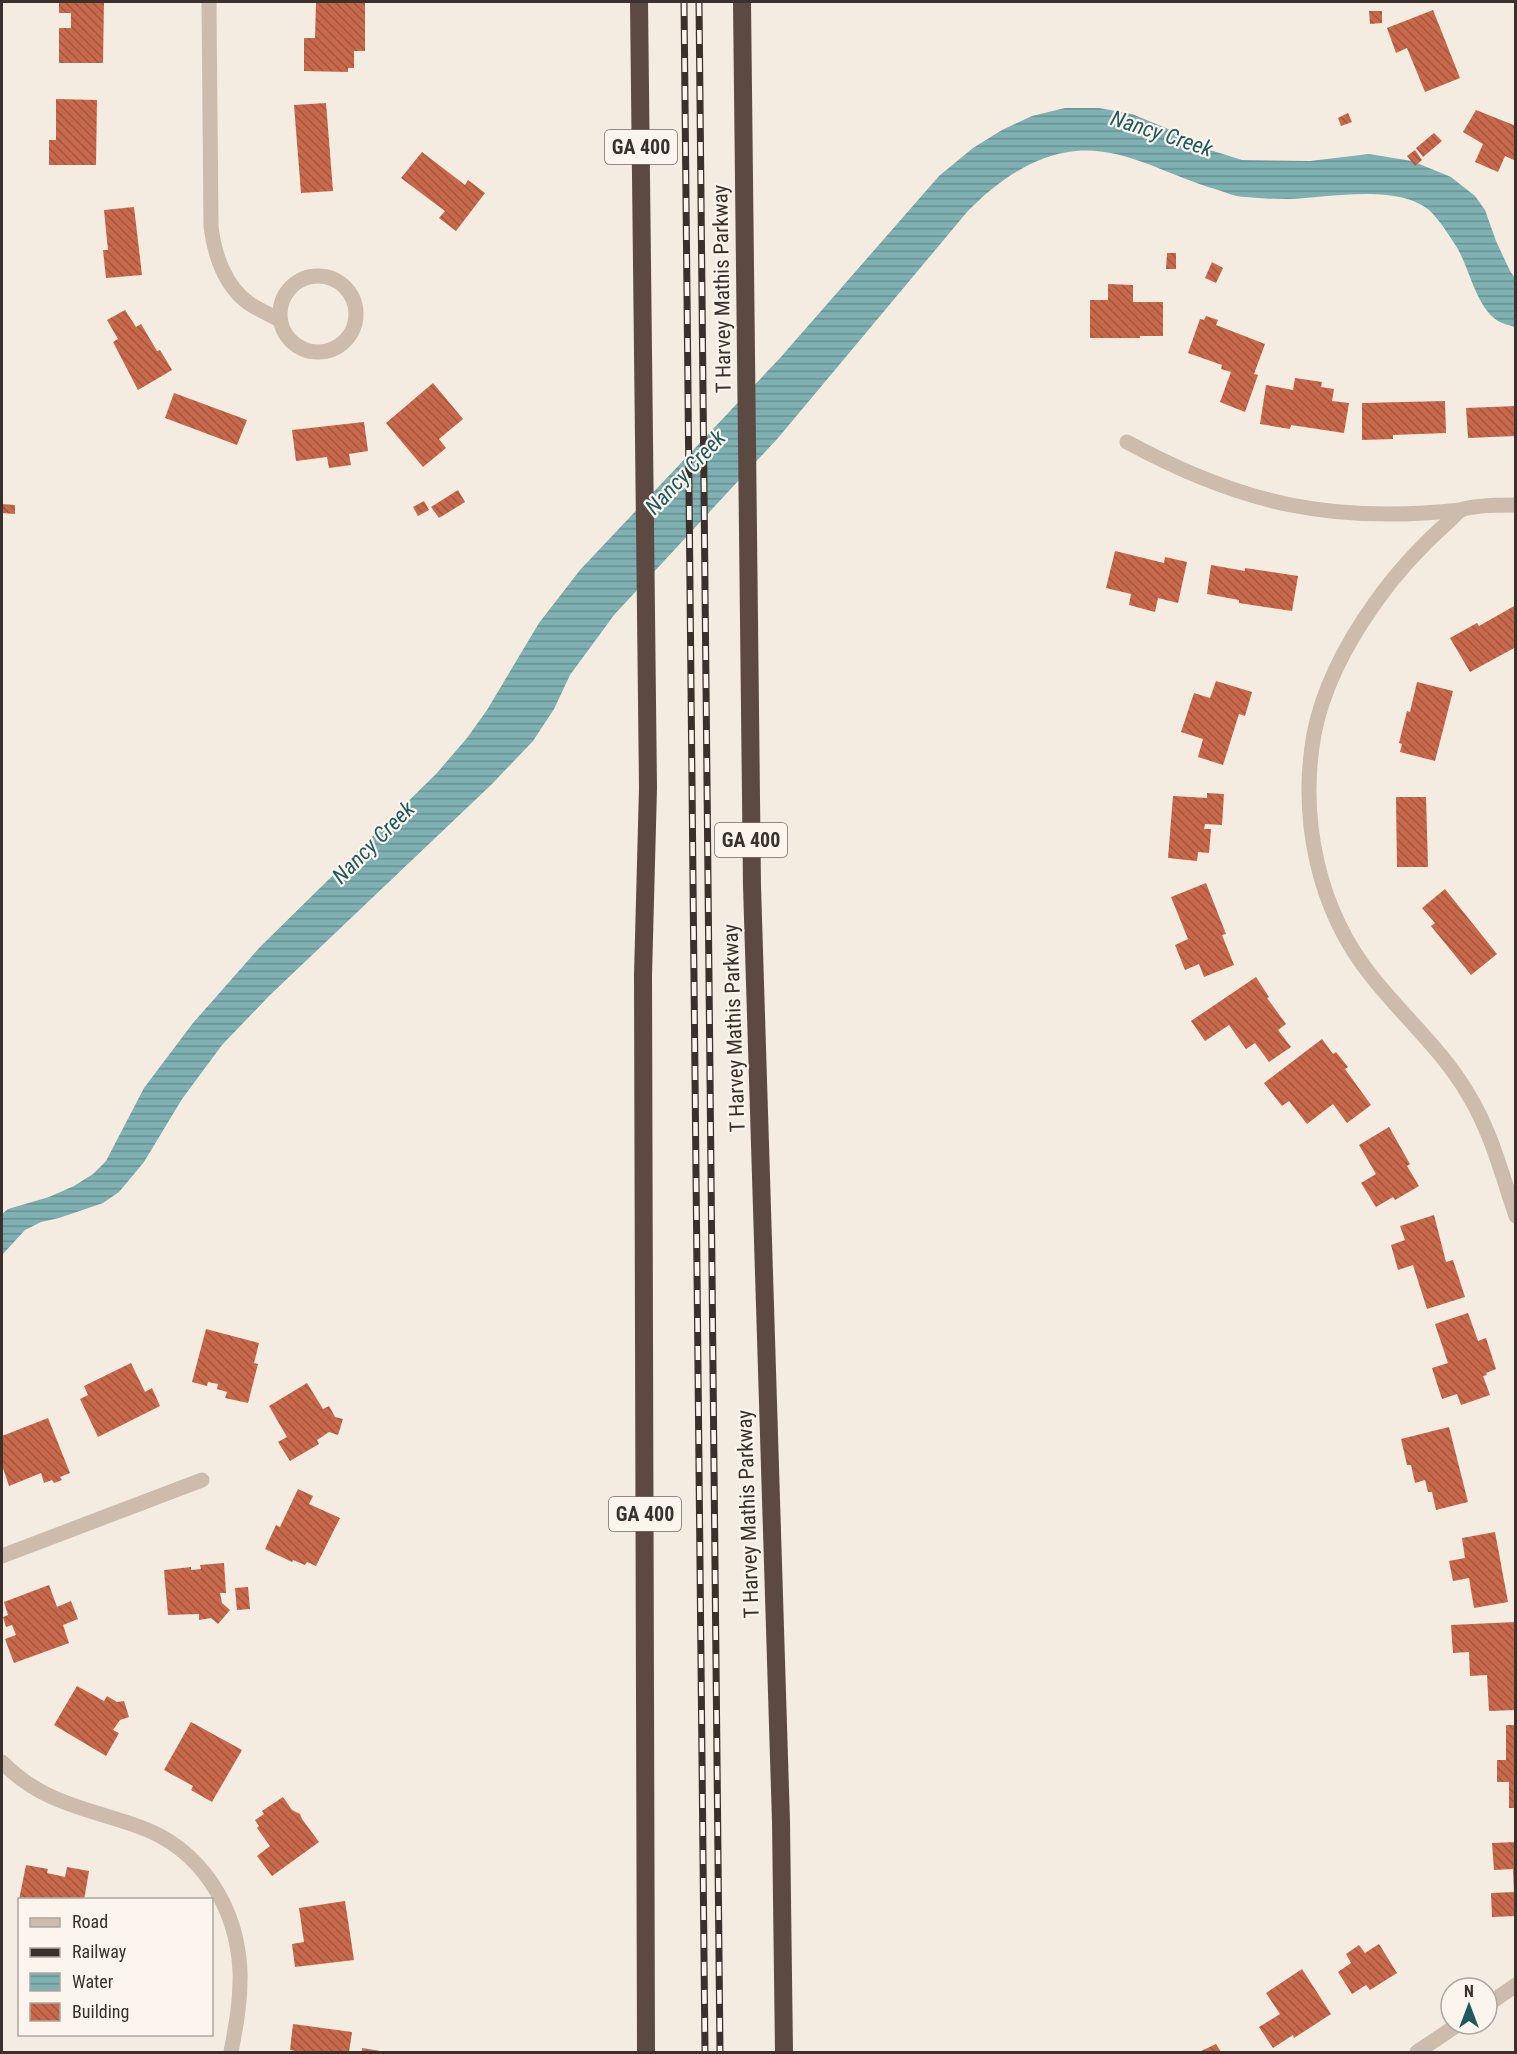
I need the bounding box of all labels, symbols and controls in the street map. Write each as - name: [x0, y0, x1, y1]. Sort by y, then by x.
- water label: Nancy Creek: [1108, 105, 1216, 162]
- road number: GA 400: [605, 130, 677, 164]
- street label: T Harvey Mathis Parkway: [708, 184, 736, 393]
- water label: Nancy Creek: [640, 425, 731, 519]
- water label: Nancy Creek: [327, 796, 420, 889]
- road number: GA 400: [715, 823, 787, 857]
- street label: T Harvey Mathis Parkway: [718, 923, 750, 1133]
- street label: T Harvey Mathis Parkway: [732, 1409, 764, 1619]
- road number: GA 400: [609, 1497, 681, 1531]
- legend: [18, 1898, 213, 2036]
- text: Road: [72, 1911, 108, 1932]
- text: Railway: [72, 1941, 127, 1962]
- text: Water: [72, 1971, 114, 1992]
- north arrow: [1439, 1976, 1499, 2036]
- text: N: [1464, 1982, 1474, 2001]
- text: Building: [72, 2001, 129, 2022]

